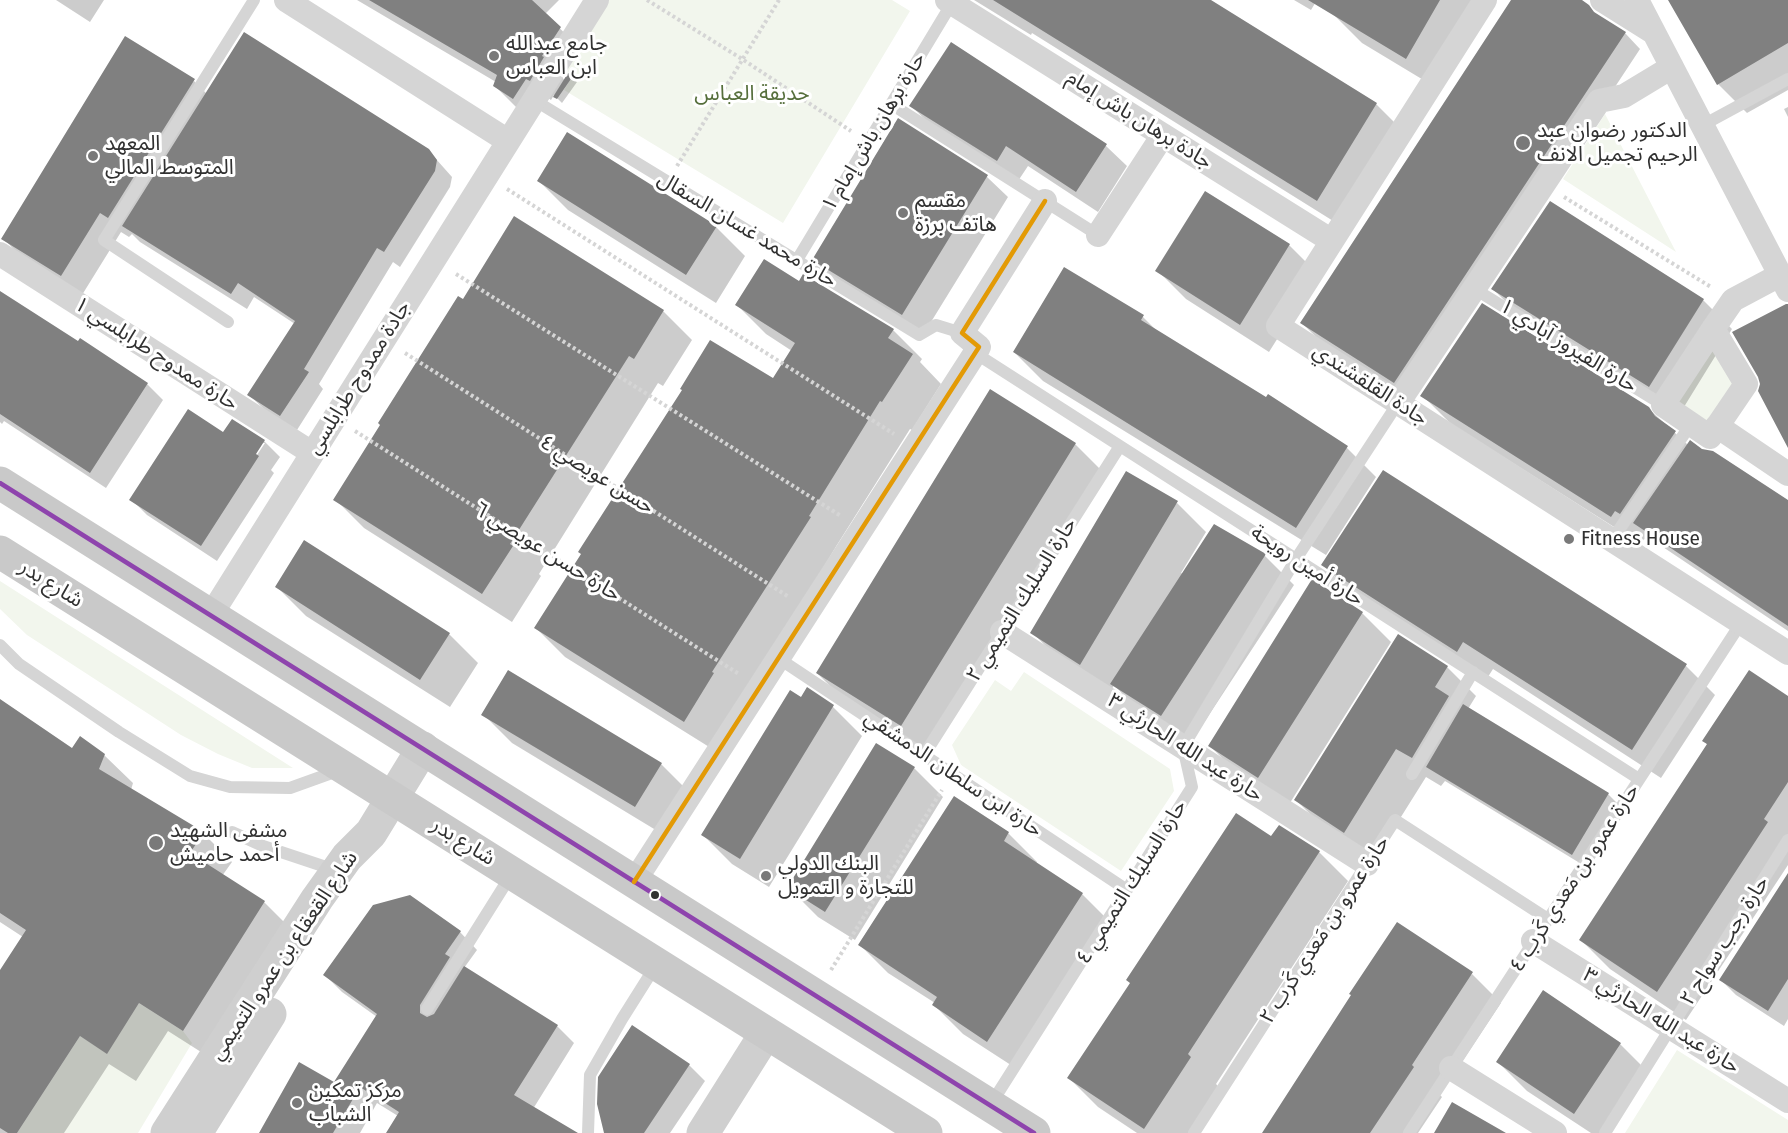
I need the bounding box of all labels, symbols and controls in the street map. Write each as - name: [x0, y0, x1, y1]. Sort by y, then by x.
- place label: جامع عبدالله ابن العباس: [506, 31, 607, 81]
- street label: حارة برهان باش إمام ١: [817, 48, 931, 216]
- marker: جامع عبدالله ابن العباس: [487, 49, 501, 63]
- street label: جادة برهان باش إمام: [1062, 65, 1216, 175]
- park label: حديقة العباس: [694, 81, 810, 107]
- place label: الدكتور رضوان عبد الرحيم تجميل الانف: [1537, 118, 1698, 168]
- place label: المعهد المتوسط المالي: [105, 131, 234, 181]
- marker: الدكتور رضوان عبد الرحيم تجميل الانف: [1514, 134, 1532, 152]
- marker: المعهد المتوسط المالي: [86, 149, 100, 163]
- street label: حارة محمد غسان السقال: [653, 166, 841, 294]
- place label: مقسم هاتف برزة: [915, 188, 997, 238]
- marker: مقسم هاتف برزة: [896, 206, 910, 220]
- street label: حارة ممدوح طرابلسي ١: [69, 292, 243, 416]
- street label: حارة الفيروز آبادي ١: [1495, 294, 1641, 398]
- street label: جادة ممدوح طرابلسي: [302, 297, 416, 459]
- street label: جادة القلقشندي: [1308, 339, 1432, 431]
- street label: حسن عويصي ٤: [535, 430, 659, 520]
- street label: حارة حسن عويصي ٦: [469, 497, 625, 607]
- street label: حارة السليك التميمي ٢: [961, 513, 1083, 687]
- street label: حارة أمين رويحة: [1246, 520, 1368, 612]
- place label: Fitness House: [1581, 526, 1700, 552]
- marker: Fitness House: [1562, 532, 1576, 546]
- street label: شارع بدر: [14, 555, 88, 613]
- street label: حارة عبد الله الحارثي ٣: [1103, 688, 1267, 808]
- street label: حارة ابن سلطان الدمشقي: [859, 705, 1047, 843]
- street label: حارة عمرو بن مَعدي كَرب ٤: [1505, 779, 1645, 977]
- street label: حارة السليك التميمي ٤: [1071, 795, 1193, 969]
- street label: شارع بدر: [426, 813, 500, 871]
- place label: مشفى الشهيد أحمد حاميش: [170, 818, 288, 868]
- street label: حارة عمرو بن مَعدي كَرب ٢: [1255, 831, 1395, 1029]
- marker: مشفى الشهيد أحمد حاميش: [147, 834, 165, 852]
- street label: شارع القعقاع بن عمرو التميمي: [205, 847, 363, 1065]
- place label: البنك الدولي للتجارة و التمويل: [778, 851, 914, 901]
- marker: البنك الدولي للتجارة و التمويل: [759, 869, 773, 883]
- street label: حارة رجب سواح ٢: [1675, 872, 1775, 1010]
- unlabelled marker: [649, 889, 661, 901]
- street label: حارة عبد الله الحارثي ٣: [1578, 963, 1744, 1079]
- place label: مركز تمكين الشباب: [309, 1078, 402, 1128]
- marker: مركز تمكين الشباب: [290, 1096, 304, 1110]

